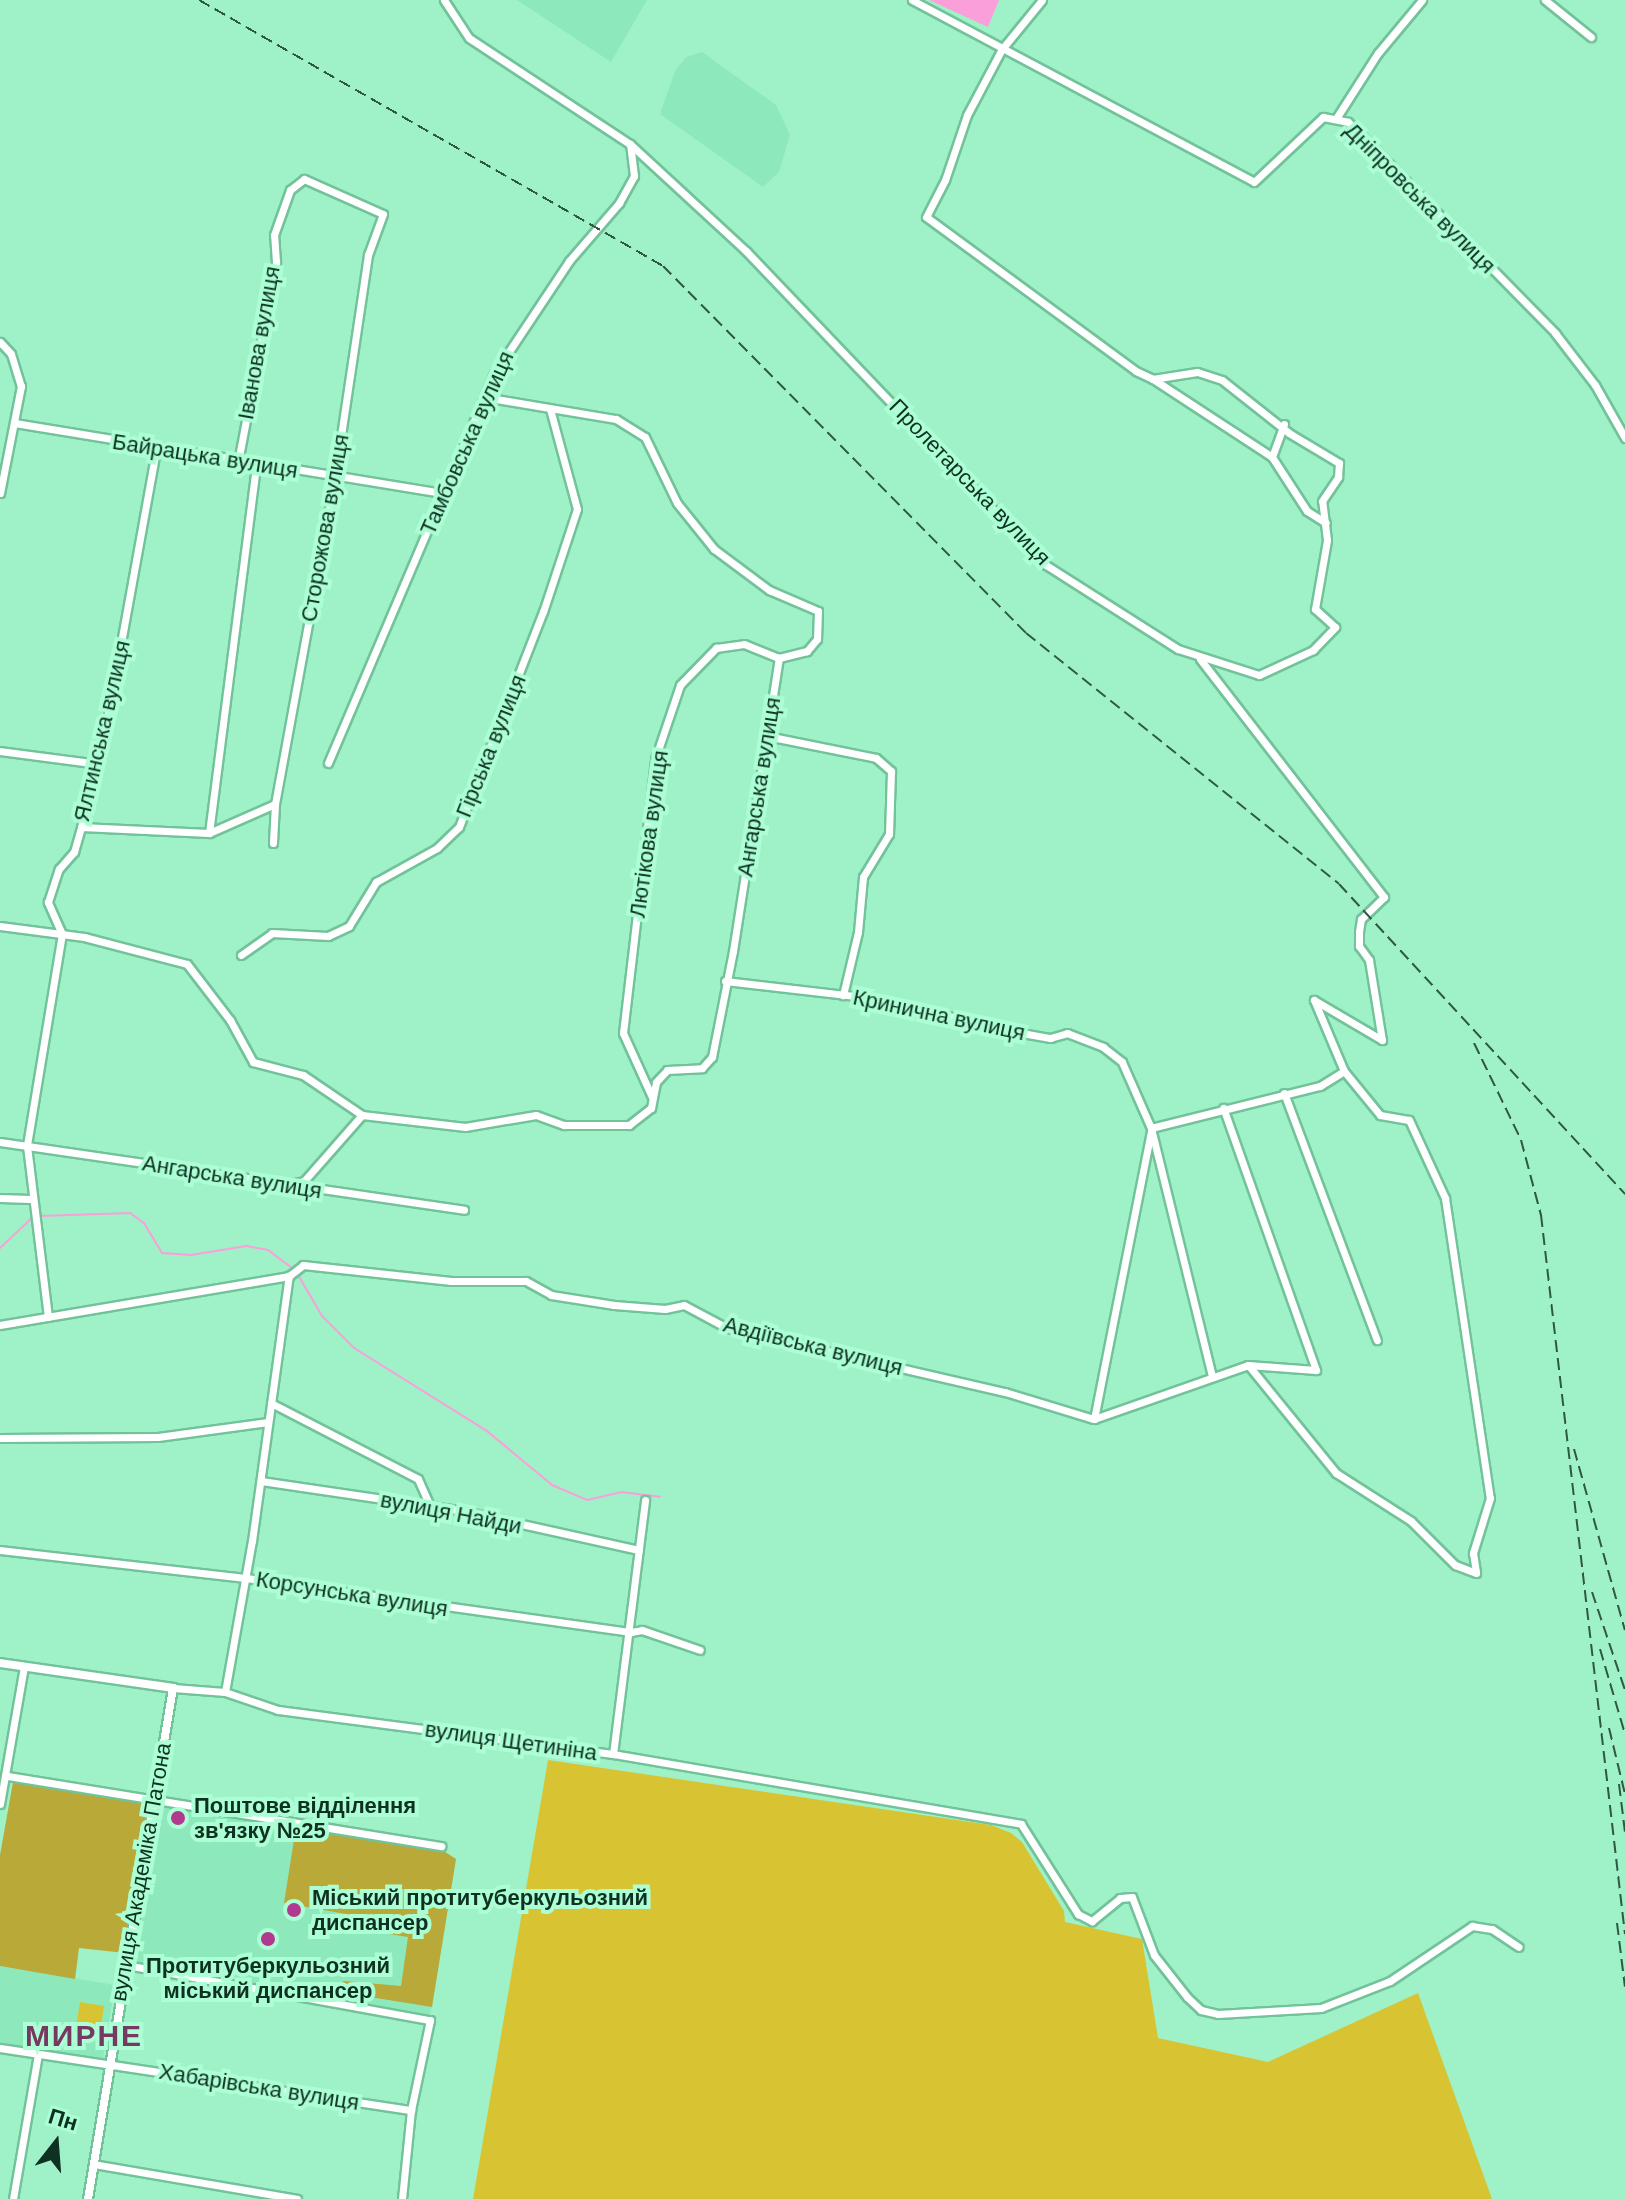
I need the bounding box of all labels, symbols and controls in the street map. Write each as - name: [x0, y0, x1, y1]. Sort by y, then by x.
- street label: Дніпровська вулиця: [1339, 117, 1501, 279]
- street label: Іванова вулиця: [233, 264, 285, 422]
- street label: Тамбовська вулиця: [415, 347, 519, 539]
- street label: Пролетарська вулиця: [884, 393, 1056, 571]
- street label: Байрацька вулиця: [110, 428, 300, 484]
- street label: Сторожова вулиця: [295, 432, 355, 624]
- street label: Ялтинська вулиця: [68, 638, 136, 824]
- street label: Гірська вулиця: [450, 671, 532, 821]
- street label: Ангарська вулиця: [732, 695, 786, 879]
- street label: Лютікова вулиця: [624, 749, 674, 919]
- street label: Кринична вулиця: [851, 984, 1027, 1046]
- street label: Ангарська вулиця: [140, 1150, 324, 1204]
- street label: Авдіївська вулиця: [721, 1311, 905, 1381]
- street label: вулиця Найди: [378, 1486, 524, 1540]
- street label: Корсунська вулиця: [254, 1566, 450, 1622]
- street label: вулиця Щетиніна: [423, 1716, 599, 1766]
- street label: вулиця Академіка Патона: [105, 1741, 177, 2003]
- place label: Поштове відділення зв'язку №25: [194, 1792, 416, 1844]
- marker: Поштове відділення зв'язку №25: [169, 1809, 187, 1827]
- place label: Міський протитуберкульозний диспансер: [312, 1884, 648, 1936]
- marker: Міський протитуберкульозний диспансер: [283, 1899, 305, 1921]
- marker: Протитуберкульозний міський диспансер: [259, 1930, 277, 1948]
- place label: Протитуберкульозний міський диспансер: [146, 1952, 390, 2004]
- district label: МИРНЕ: [25, 2018, 143, 2054]
- street label: Хабарівська вулиця: [157, 2058, 361, 2116]
- north arrow: [16, 2103, 96, 2183]
- text: Пн: [46, 2103, 81, 2136]

